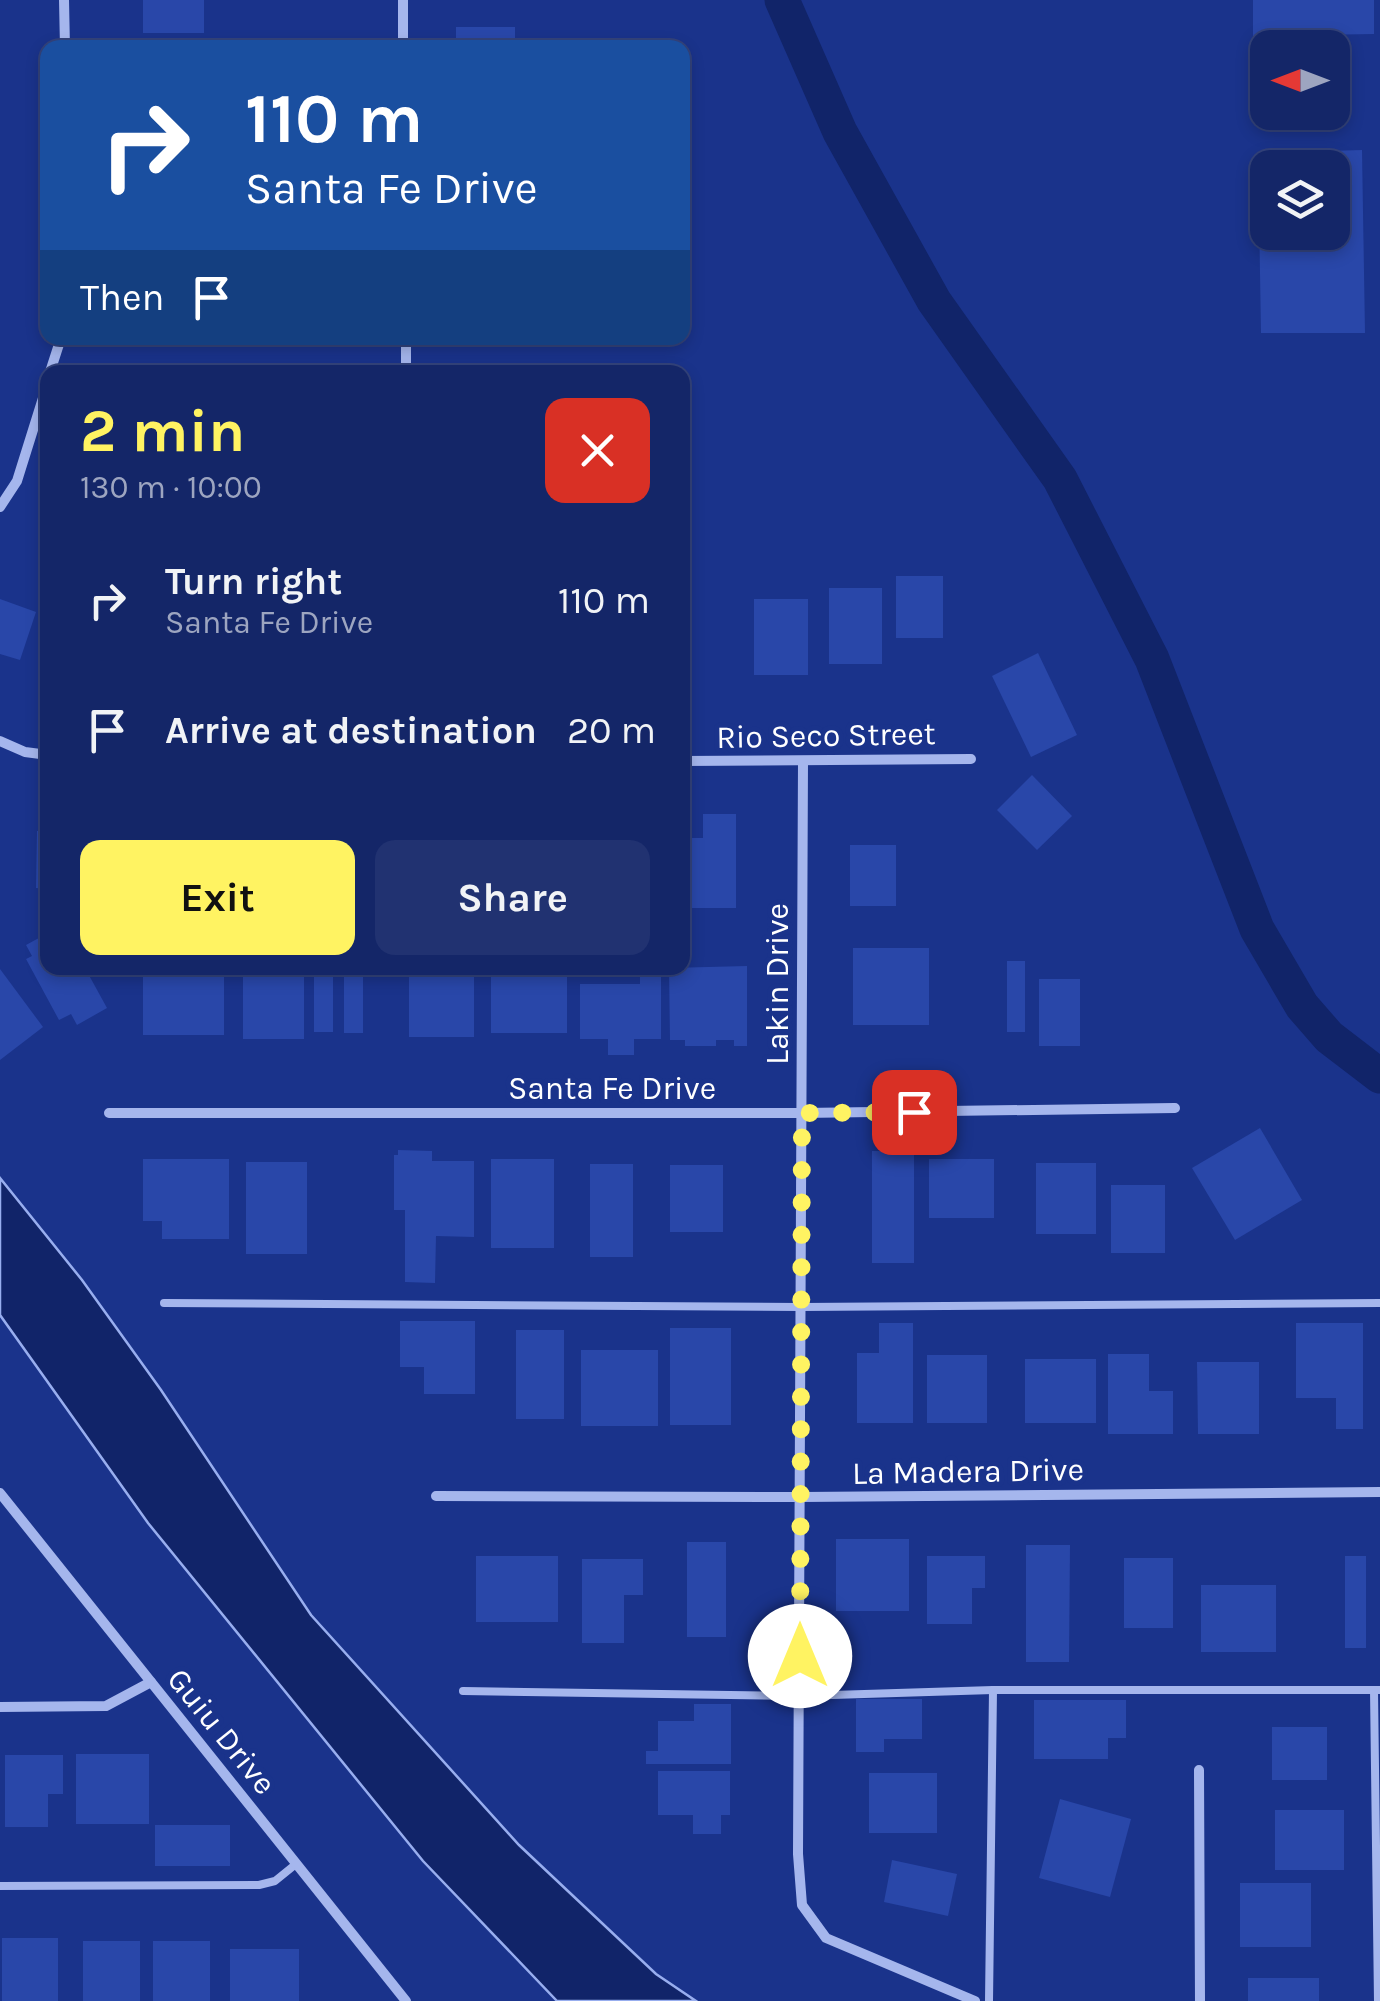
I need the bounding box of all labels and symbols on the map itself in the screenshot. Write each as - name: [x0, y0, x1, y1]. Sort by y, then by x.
- north arrow: [1250, 30, 1350, 130]
- street label: Rio Seco Street: [716, 715, 936, 756]
- street label: Lakin Drive: [759, 903, 796, 1065]
- street label: Santa Fe Drive: [508, 1070, 716, 1107]
- pin: [872, 1070, 957, 1155]
- street label: La Madera Drive: [852, 1451, 1084, 1492]
- position arrow: [748, 1604, 852, 1708]
- street label: Guiu Drive: [160, 1661, 284, 1802]

